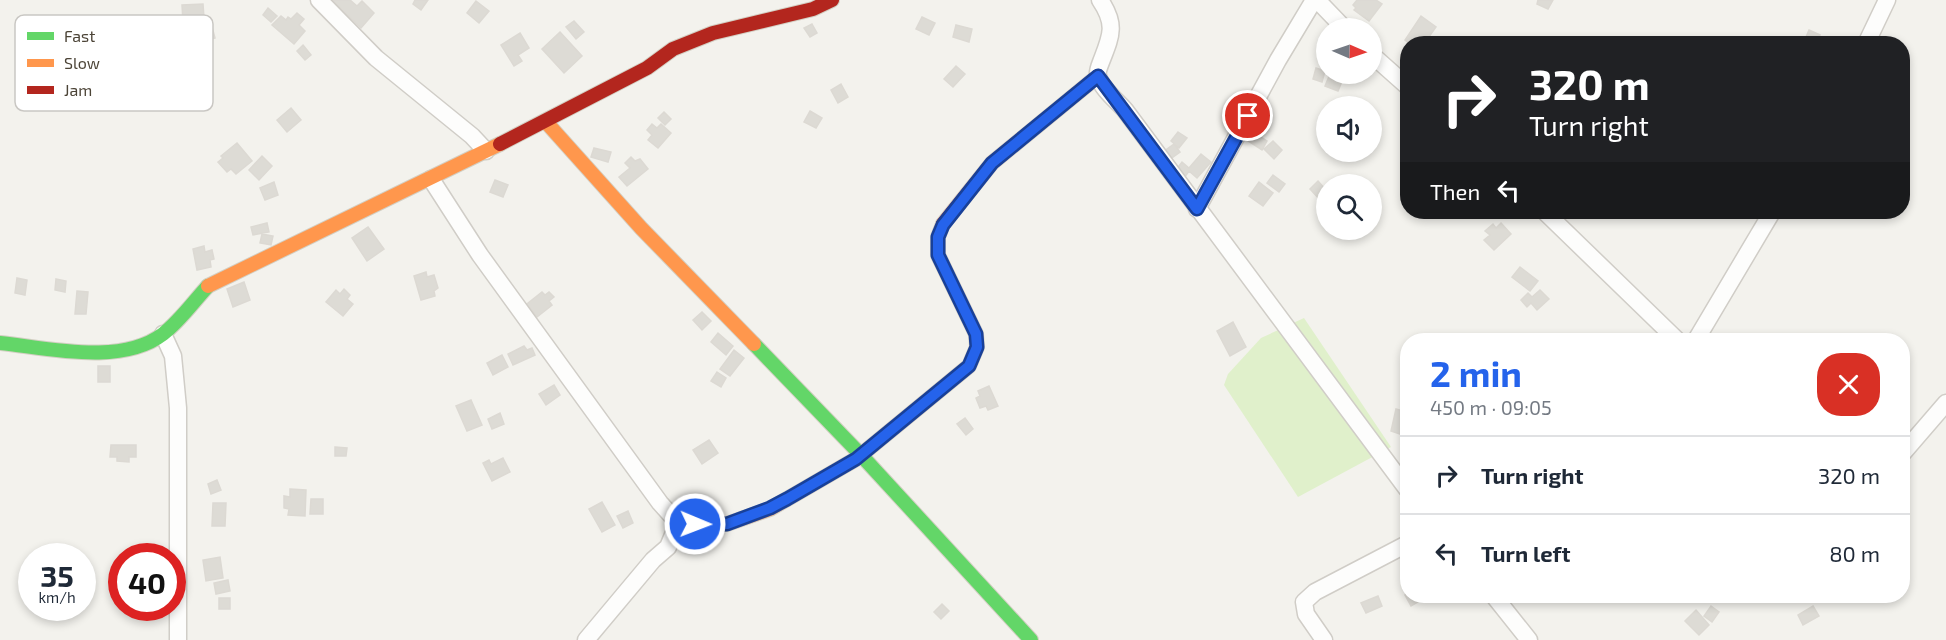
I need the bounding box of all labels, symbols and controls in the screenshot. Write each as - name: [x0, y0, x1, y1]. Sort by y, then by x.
- legend: [15, 15, 213, 111]
- north arrow: [1316, 18, 1382, 84]
- map controls: [1316, 18, 1382, 240]
- text: Fast: [64, 26, 95, 45]
- text: Slow: [64, 53, 100, 72]
- text: 320 m: [1529, 58, 1650, 108]
- icon: right: [1430, 60, 1508, 138]
- text: Jam: [64, 80, 92, 99]
- pin: [1222, 90, 1273, 141]
- button: sound: [1316, 96, 1382, 162]
- icon: arrive: [1231, 99, 1264, 132]
- text: Turn right: [1529, 109, 1649, 141]
- button: search: [1316, 174, 1382, 240]
- icon: left: [1492, 174, 1525, 207]
- text: Then: [1430, 178, 1480, 204]
- text: 2 min: [1430, 351, 1522, 394]
- button: close: [1817, 353, 1880, 416]
- text: 450 m · 09:05: [1430, 395, 1552, 419]
- icon: right: [1430, 459, 1463, 492]
- text: Turn right: [1481, 462, 1583, 488]
- text: 320 m: [1818, 462, 1880, 488]
- position arrow: [663, 492, 727, 556]
- icon: left: [1430, 537, 1463, 570]
- text: Turn left: [1481, 540, 1570, 566]
- text: 80 m: [1829, 540, 1880, 566]
- speed limit sign: 40: [108, 543, 186, 621]
- text: 35: [40, 557, 74, 593]
- text: km/h: [38, 588, 76, 606]

